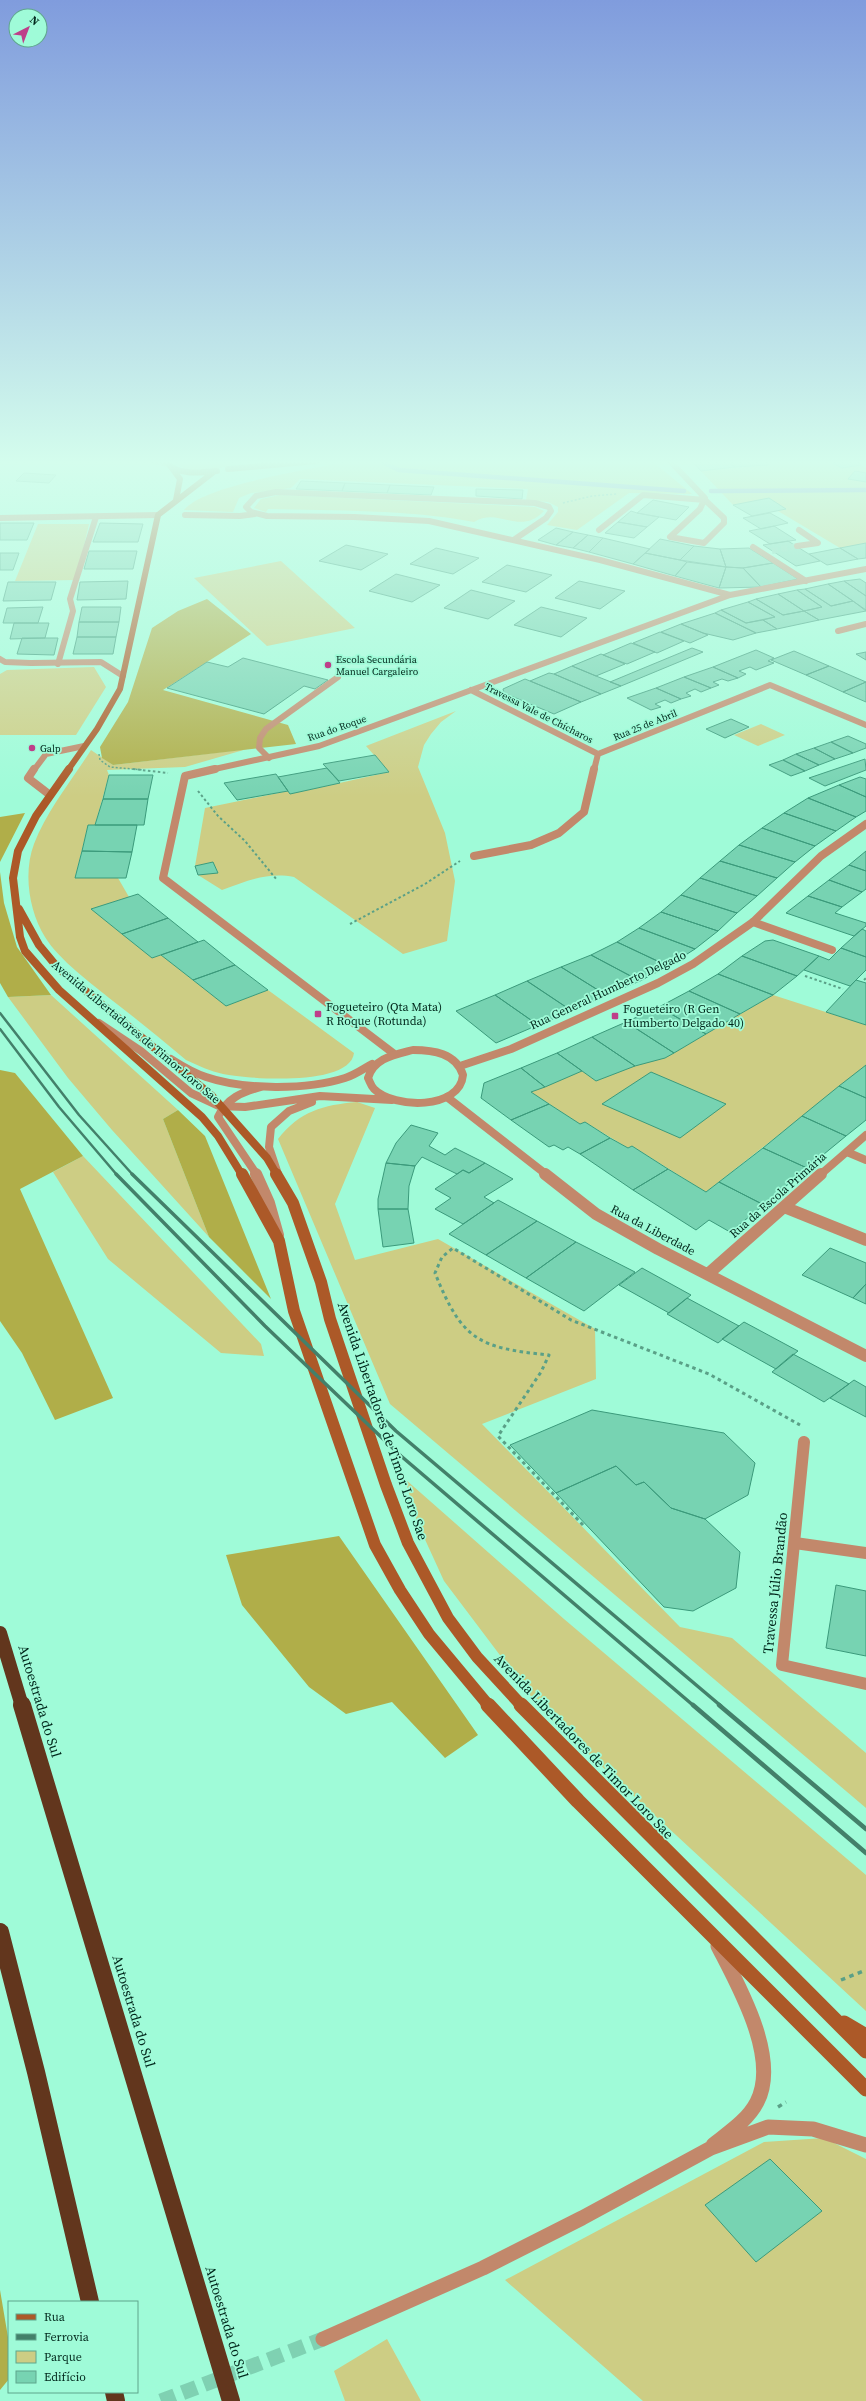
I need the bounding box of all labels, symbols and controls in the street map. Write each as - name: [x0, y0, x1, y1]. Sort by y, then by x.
- north arrow: [8, 8, 48, 48]
- text: N: [26, 13, 42, 29]
- place label: Escola Secundária Manuel Cargaleiro: [336, 653, 419, 678]
- marker: Escola Secundária Manuel Cargaleiro: [323, 660, 333, 670]
- street label: Travessa Vale de Chícharos: [483, 680, 595, 746]
- street label: Rua 25 de Abril: [611, 706, 679, 744]
- street label: Rua do Roque: [306, 712, 368, 744]
- place label: Galp: [40, 742, 61, 755]
- marker: Galp: [27, 743, 37, 753]
- street label: Rua General Humberto Delgado: [527, 946, 689, 1033]
- street label: Avenida Libertadores de Timor Loro Sae: [48, 957, 224, 1107]
- place label: Fogueteiro (Qta Mata) R Roque (Rotunda): [326, 999, 442, 1029]
- place label: Fogueteiro (R Gen Humberto Delgado 40): [623, 1001, 744, 1031]
- marker: Fogueteiro (Qta Mata) R Roque (Rotunda): [313, 1009, 323, 1019]
- marker: Fogueteiro (R Gen Humberto Delgado 40): [610, 1011, 620, 1021]
- street label: Rua da Escola Primária: [726, 1148, 831, 1242]
- street label: Rua da Liberdade: [608, 1201, 698, 1259]
- street label: Avenida Libertadores de Timor Loro Sae: [333, 1299, 433, 1543]
- street label: Travessa Júlio Brandão: [758, 1511, 792, 1655]
- street label: Autoestrada do Sul: [13, 1642, 67, 1760]
- street label: Avenida Libertadores de Timor Loro Sae: [490, 1649, 678, 1843]
- street label: Autoestrada do Sul: [107, 1952, 161, 2070]
- street label: Autoestrada do Sul: [200, 2263, 254, 2381]
- legend: [8, 2301, 138, 2393]
- text: Rua: [44, 2309, 66, 2325]
- text: Ferrovia: [44, 2329, 90, 2345]
- text: Parque: [44, 2349, 82, 2365]
- text: Edifício: [44, 2369, 86, 2385]

